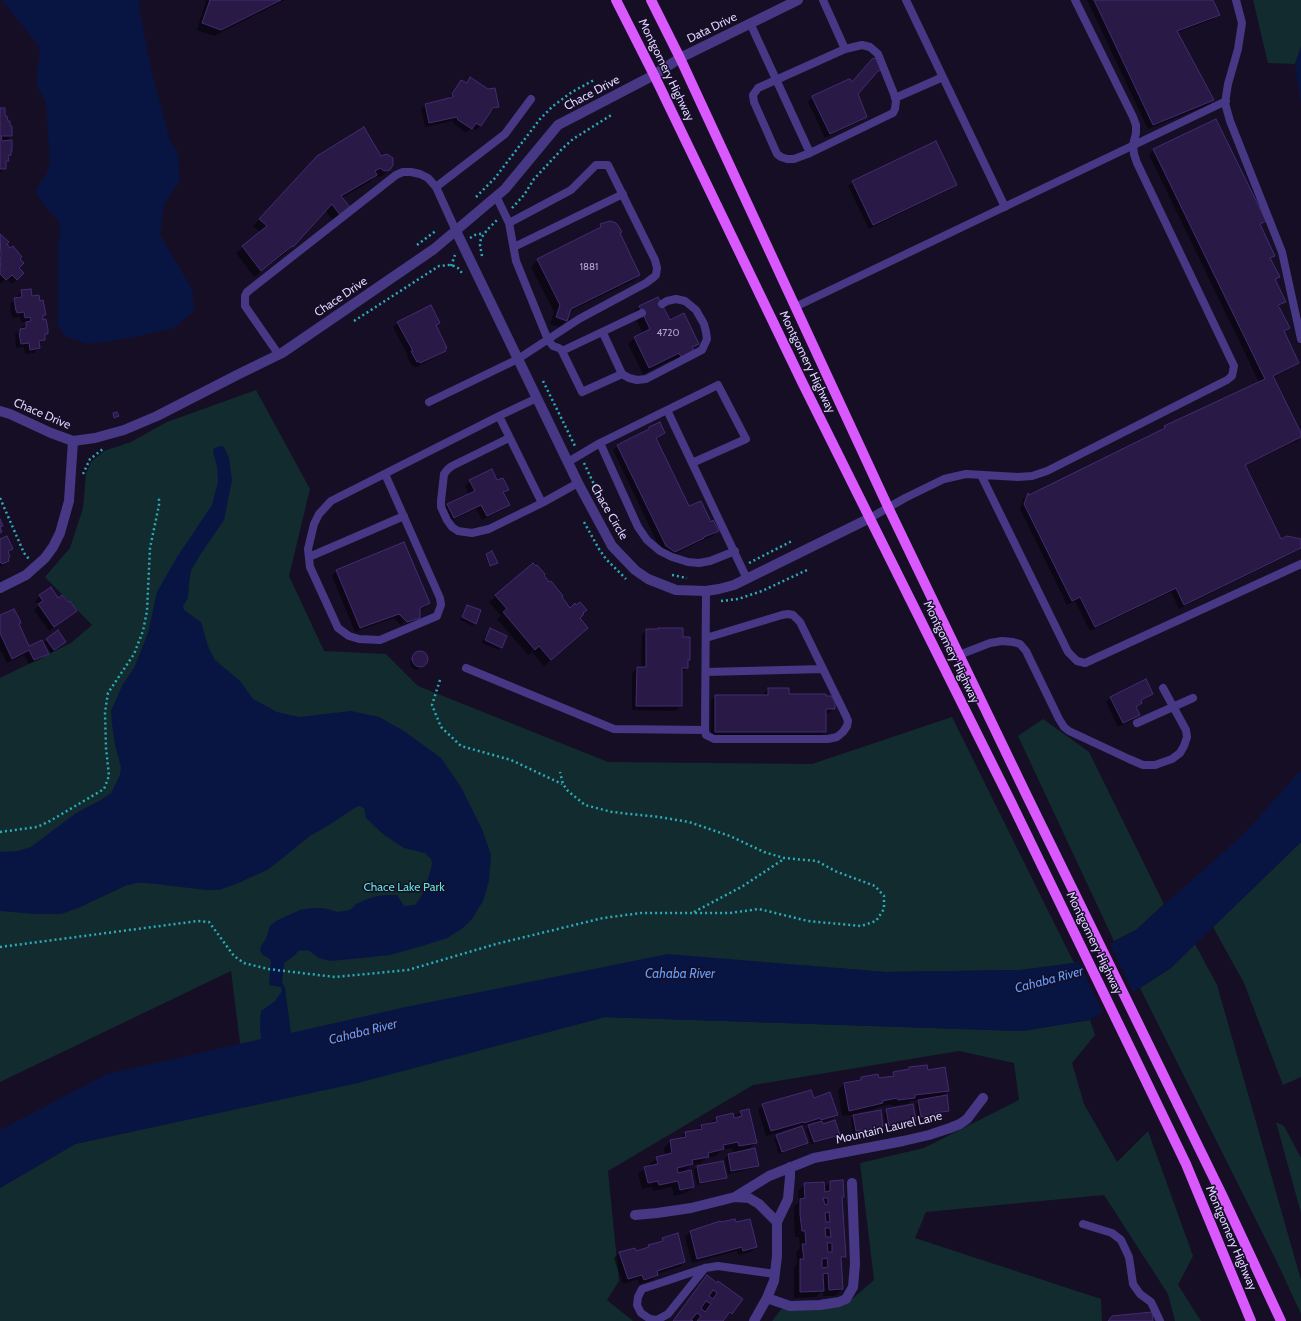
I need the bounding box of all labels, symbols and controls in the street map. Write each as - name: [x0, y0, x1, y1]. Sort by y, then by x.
- street label: Data Drive: [685, 10, 739, 46]
- street label: Montgomery Highway: [635, 16, 697, 124]
- street label: Chace Drive: [562, 72, 622, 114]
- house number: 1881: [580, 261, 598, 273]
- street label: Chace Drive: [312, 274, 370, 320]
- street label: Montgomery Highway: [776, 308, 838, 416]
- house number: 4720: [656, 327, 680, 339]
- street label: Chace Drive: [11, 395, 73, 433]
- street label: Chace Circle: [587, 481, 631, 543]
- street label: Montgomery Highway: [920, 598, 982, 706]
- park label: Chace Lake Park: [363, 880, 445, 894]
- street label: Montgomery Highway: [1063, 889, 1125, 997]
- water label: Cahaba River: [1013, 963, 1085, 997]
- water label: Cahaba River: [645, 966, 715, 982]
- water label: Cahaba River: [327, 1016, 399, 1048]
- street label: Mountain Laurel Lane: [834, 1109, 944, 1147]
- street label: Montgomery Highway: [1202, 1184, 1260, 1292]

